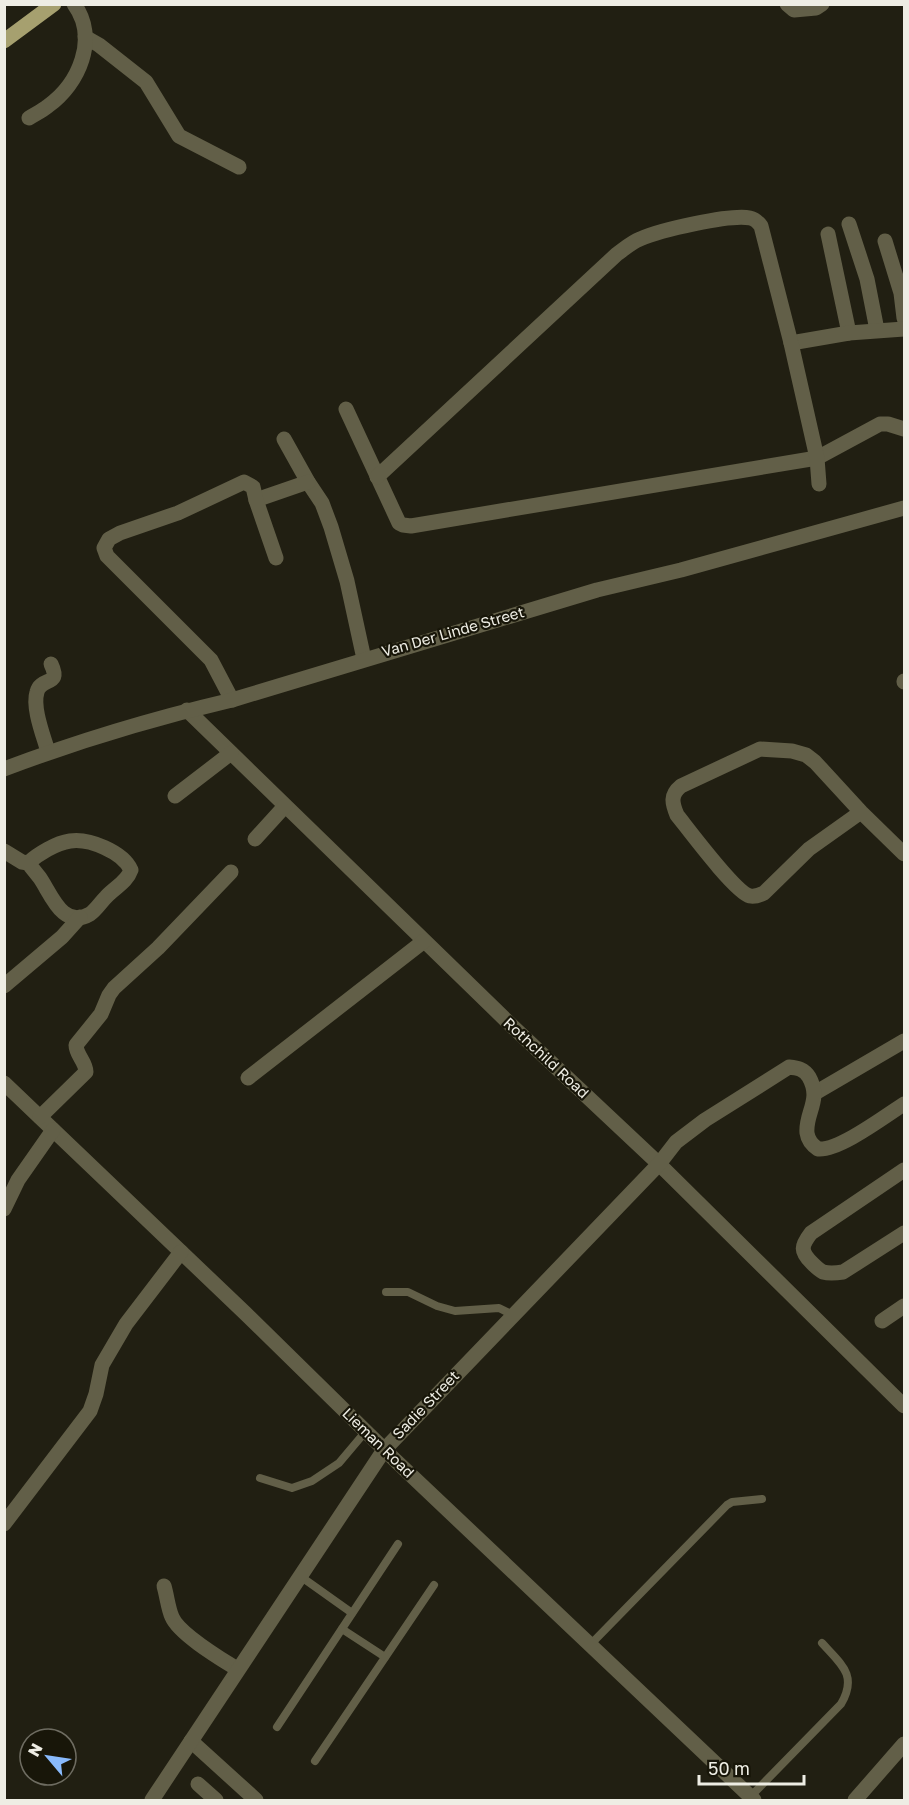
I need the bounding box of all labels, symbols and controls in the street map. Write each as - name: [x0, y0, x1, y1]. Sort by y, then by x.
- street label: Van Der Linde Street: [379, 602, 526, 660]
- street label: Rothchild Road: [500, 1013, 593, 1101]
- street label: Sadie Street: [388, 1366, 462, 1442]
- street label: Lieman Road: [339, 1404, 418, 1481]
- north arrow: [18, 1727, 78, 1787]
- text: N: [23, 1740, 47, 1760]
- scale bar: [699, 1748, 804, 1786]
- text: 50 m: [708, 1757, 750, 1779]

